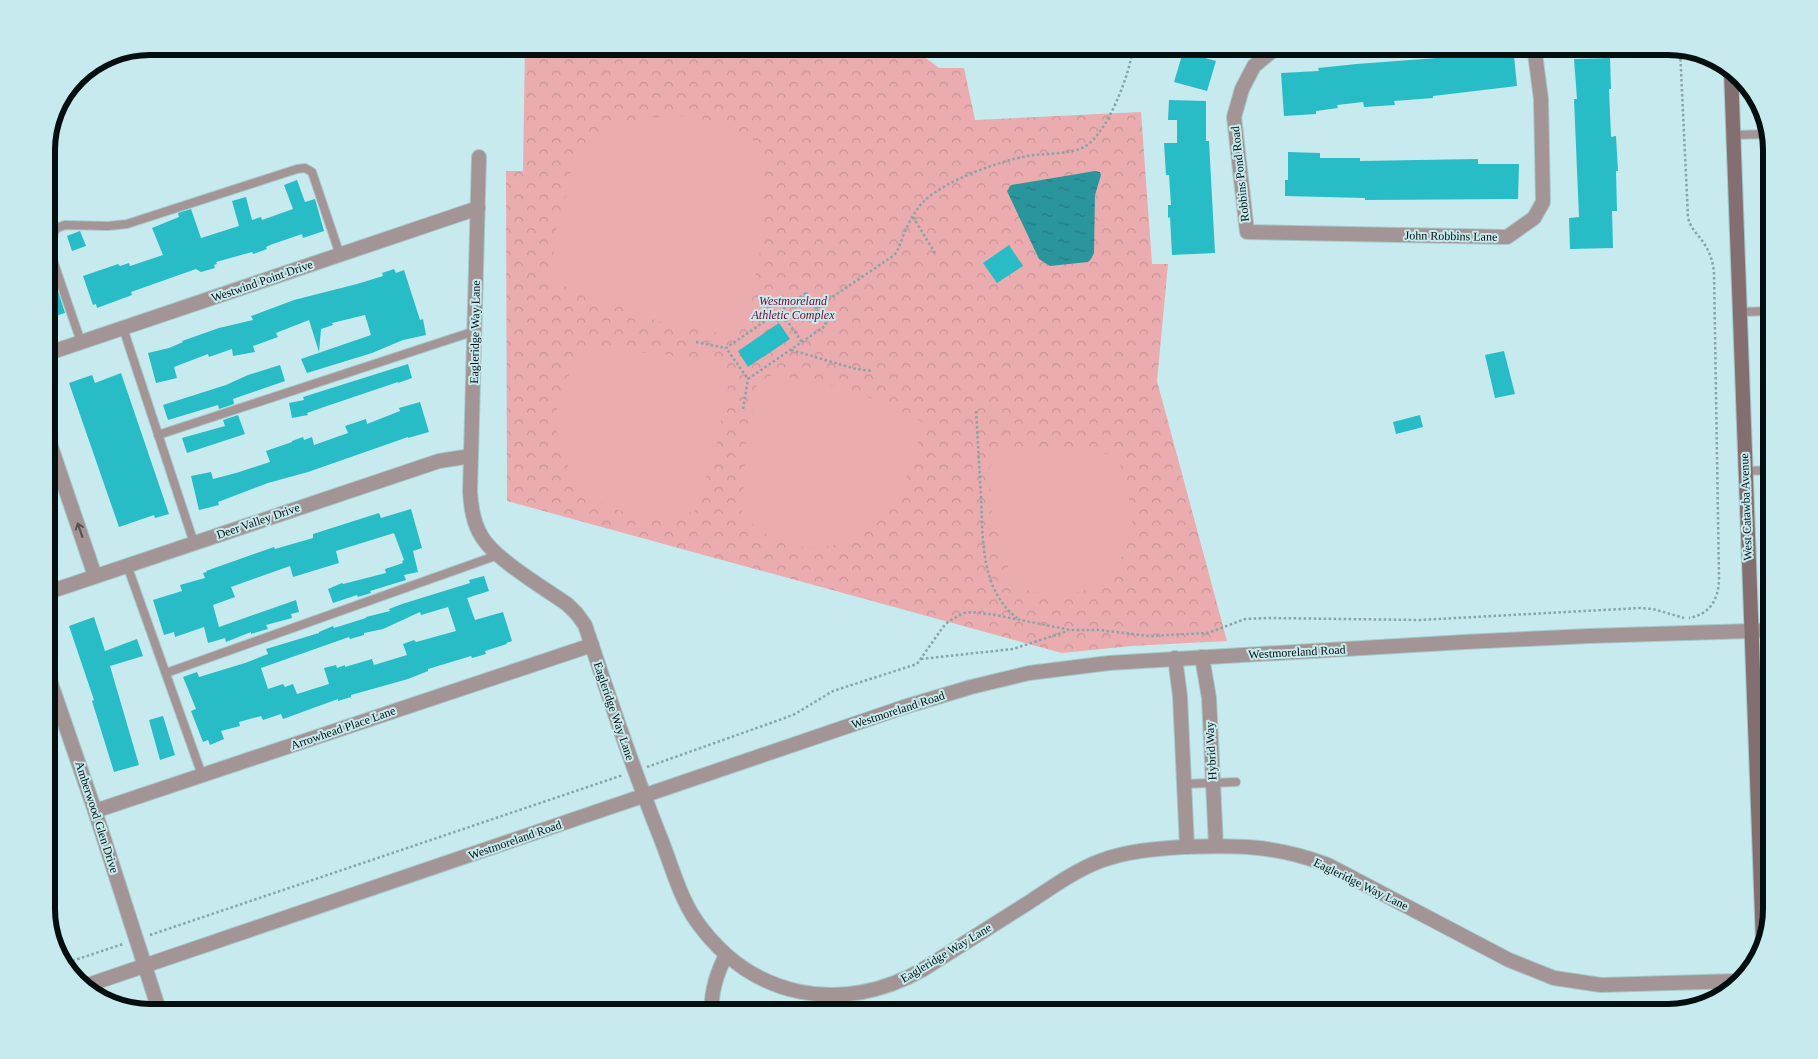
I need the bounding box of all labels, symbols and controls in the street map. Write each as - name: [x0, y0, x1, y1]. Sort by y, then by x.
- street label: Robbins Pond Road: [1228, 126, 1252, 222]
- street label: John Robbins Lane: [1405, 228, 1497, 244]
- street label: Westwind Point Drive: [209, 257, 315, 305]
- street label: Eagleridge Way Lane: [467, 280, 483, 384]
- park label: Westmoreland Athletic Complex: [751, 294, 835, 322]
- street label: West Catawba Avenue: [1737, 453, 1755, 561]
- street label: Deer Valley Drive: [215, 500, 301, 542]
- one-way arrow: [74, 522, 84, 538]
- street label: Westmoreland Road: [1248, 642, 1346, 662]
- street label: Eagleridge Way Lane: [591, 660, 637, 762]
- street label: Westmoreland Road: [850, 688, 946, 732]
- street label: Arrowhead Place Lane: [289, 703, 397, 753]
- street label: Hybrid Way: [1202, 721, 1220, 781]
- street label: Amberwood Glen Drive: [72, 759, 122, 875]
- street label: Westmoreland Road: [467, 818, 563, 862]
- street label: Eagleridge Way Lane: [1311, 855, 1411, 913]
- street label: Eagleridge Way Lane: [898, 920, 994, 986]

